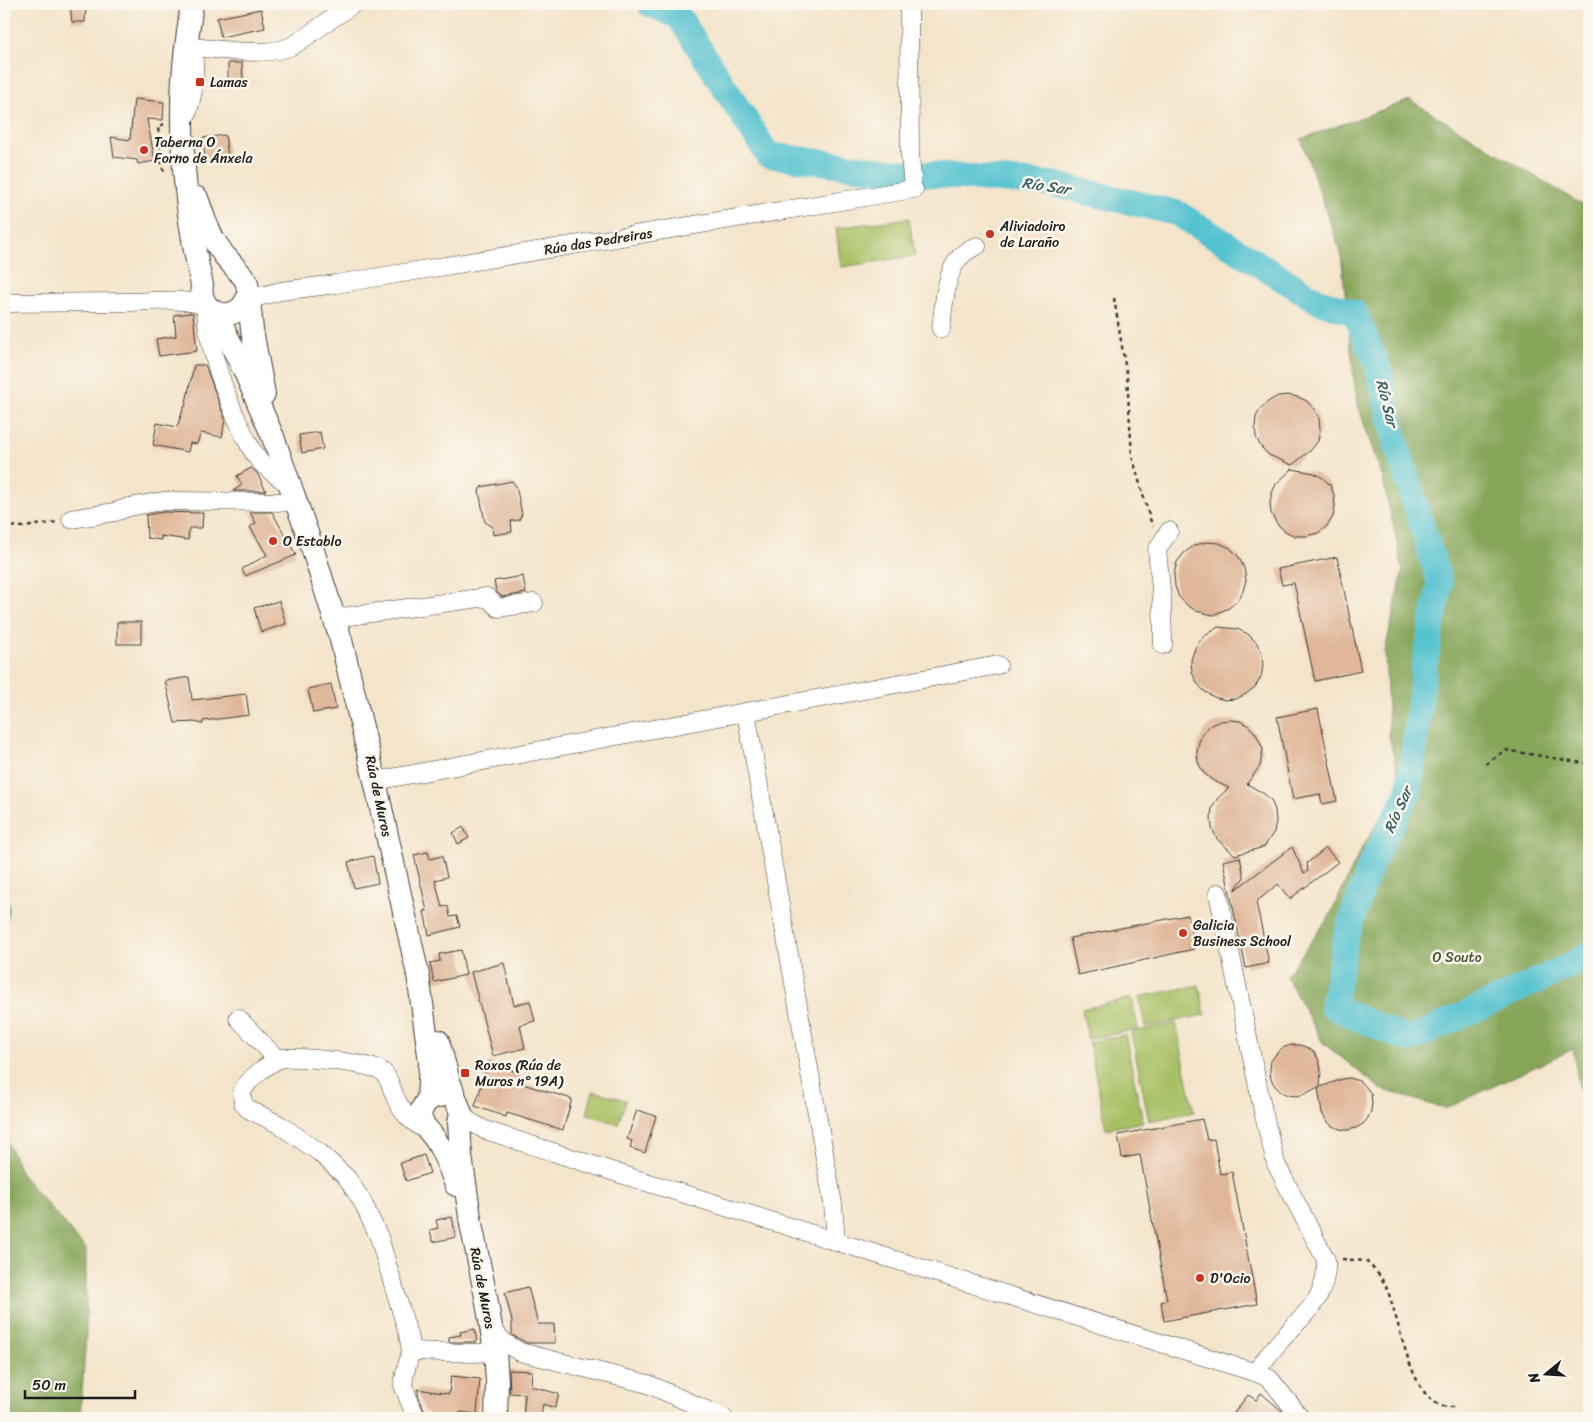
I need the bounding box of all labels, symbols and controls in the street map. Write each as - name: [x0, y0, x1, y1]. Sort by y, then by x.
- place label: Lamas: [210, 70, 248, 95]
- marker: Lamas: [194, 76, 206, 88]
- place label: Taberna O Forno de Ánxela: [154, 130, 254, 171]
- marker: Taberna O Forno de Ánxela: [138, 144, 150, 156]
- water label: Río Sar: [1020, 170, 1074, 203]
- place label: Aliviadoiro de Laraño: [999, 214, 1066, 255]
- street label: Rúa das Pedreiras: [542, 221, 654, 262]
- marker: Aliviadoiro de Laraño: [984, 228, 996, 240]
- water label: Río Sar: [1369, 377, 1406, 432]
- place label: O Establo: [283, 529, 342, 554]
- marker: O Establo: [267, 535, 279, 547]
- street label: Rúa de Muros: [358, 753, 399, 839]
- water label: Río Sar: [1376, 780, 1421, 837]
- place label: Galicia Business School: [1193, 913, 1292, 954]
- marker: Galicia Business School: [1177, 927, 1189, 939]
- park label: O Souto: [1432, 945, 1482, 970]
- place label: Roxos (Rúa de Muros n° 19A): [475, 1053, 564, 1094]
- marker: Roxos (Rúa de Muros n° 19A): [459, 1067, 471, 1079]
- street label: Rúa de Muros: [462, 1245, 503, 1331]
- place label: D'Ocio: [1210, 1266, 1251, 1291]
- marker: D'Ocio: [1194, 1272, 1206, 1284]
- north arrow: [1520, 1350, 1570, 1400]
- scale bar: [25, 1367, 135, 1399]
- text: N: [1521, 1369, 1548, 1387]
- text: 50 m: [32, 1372, 67, 1398]

